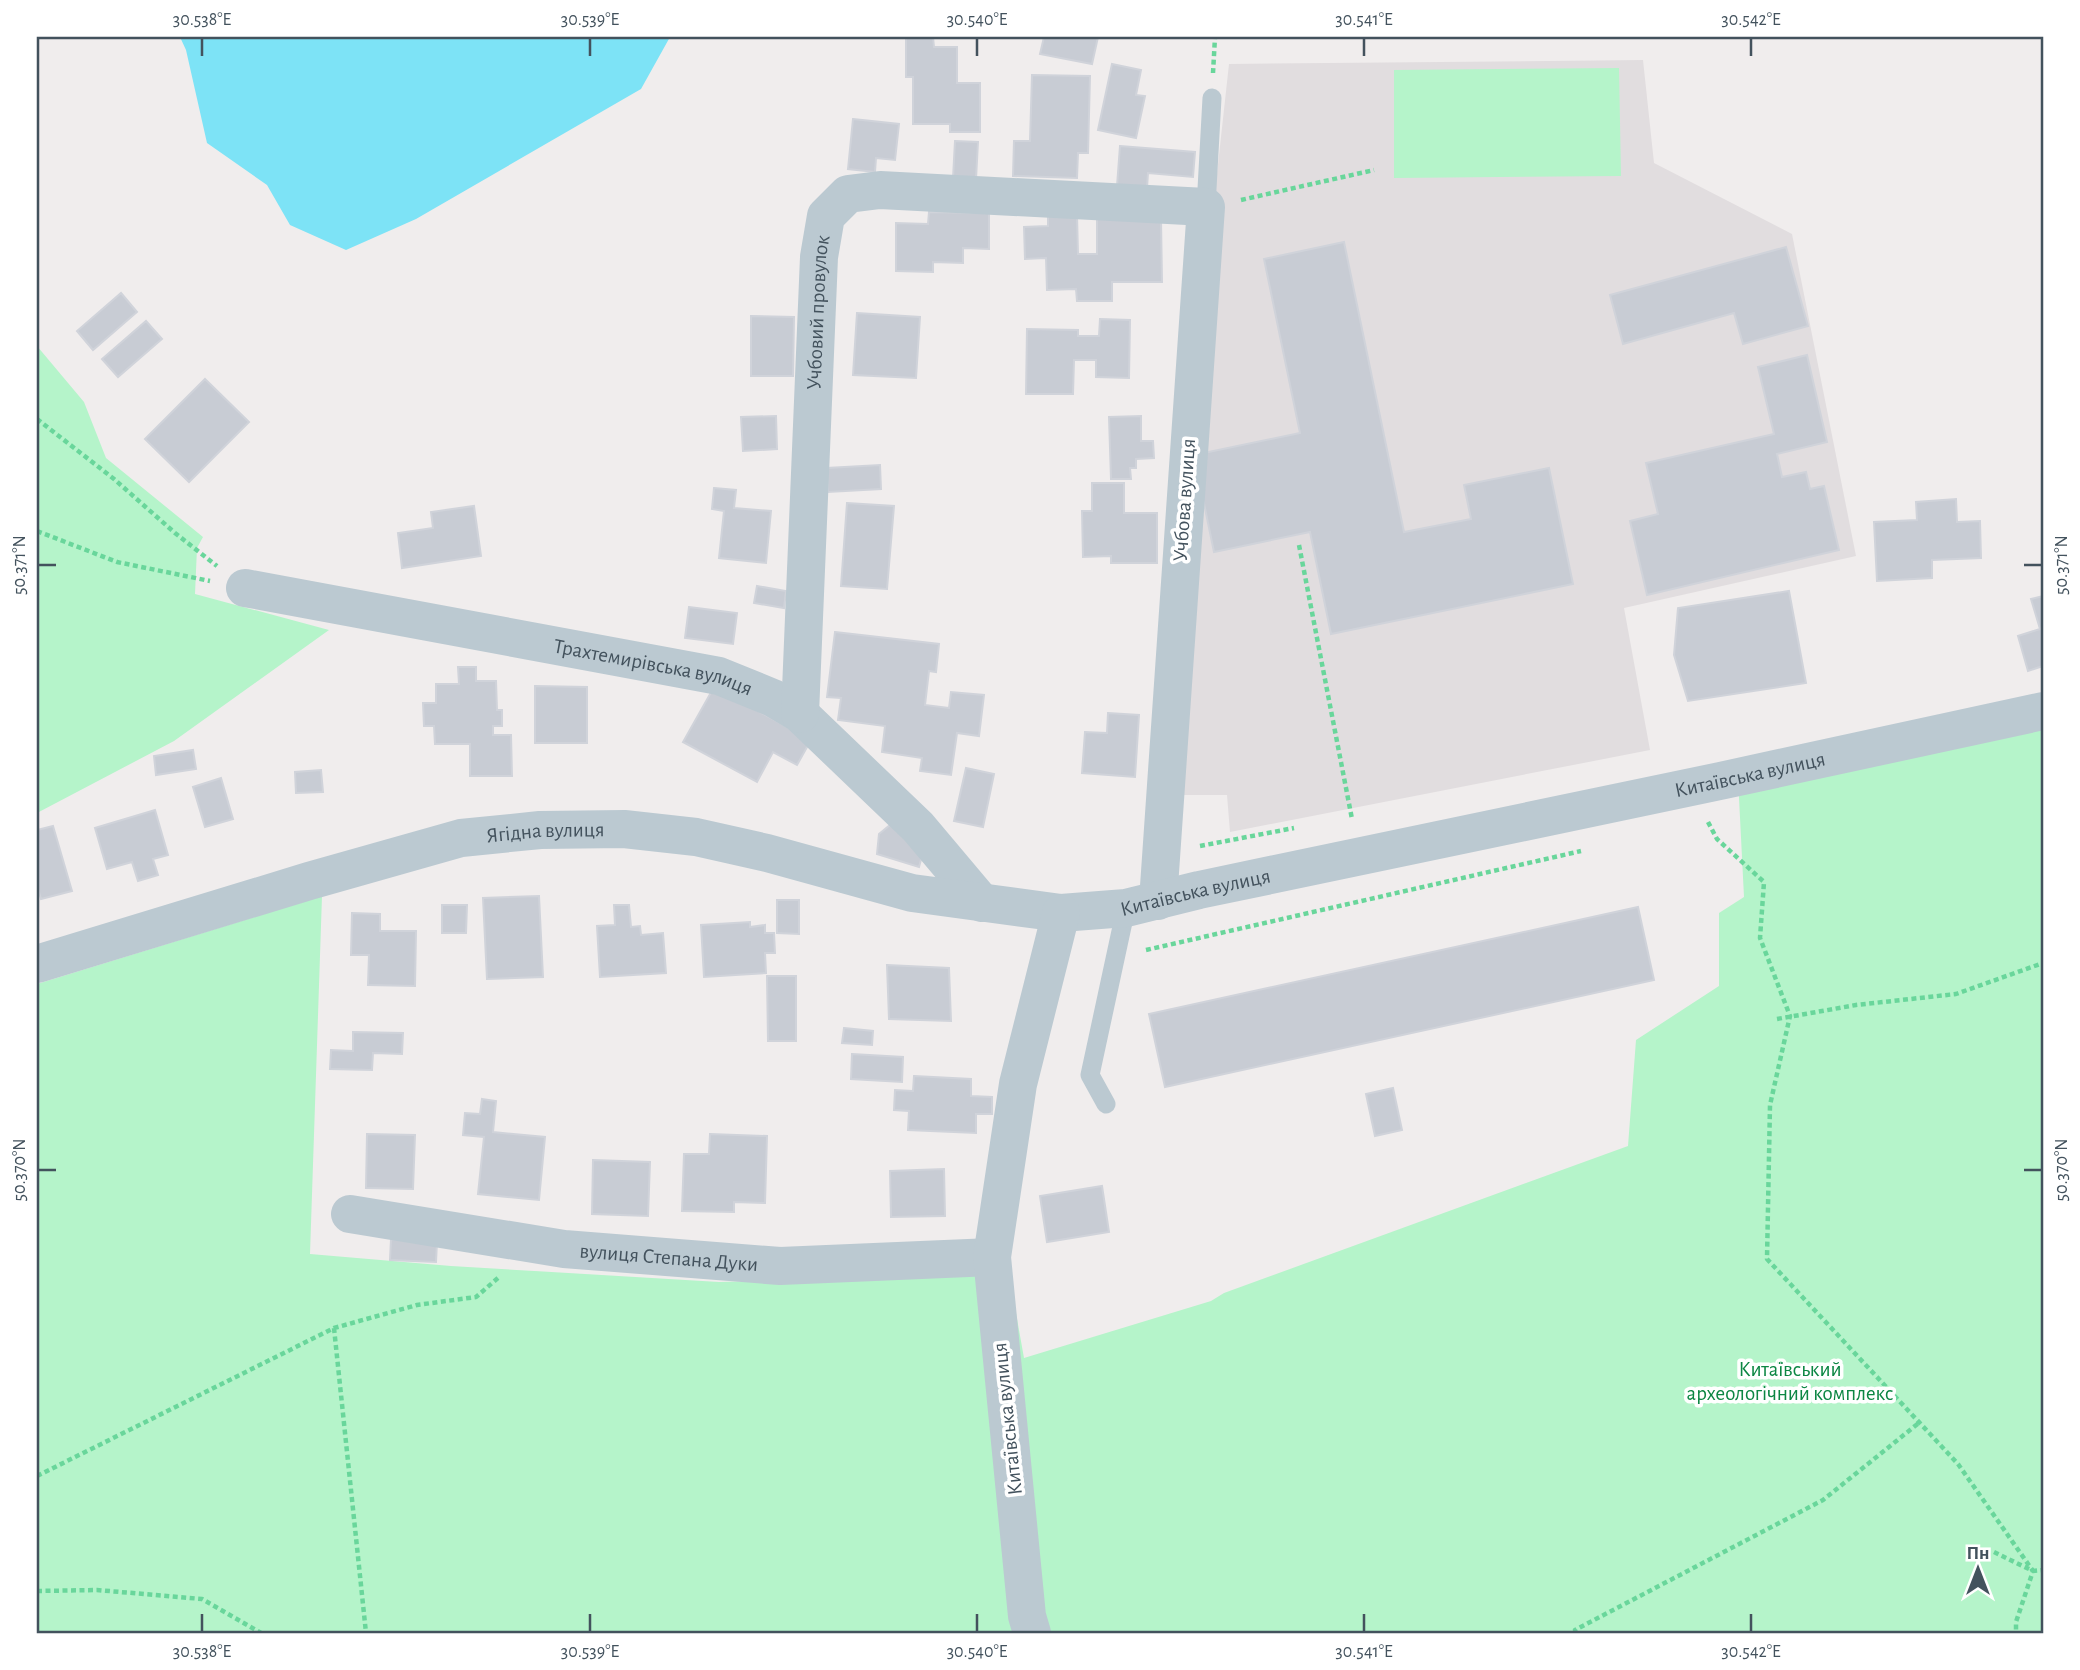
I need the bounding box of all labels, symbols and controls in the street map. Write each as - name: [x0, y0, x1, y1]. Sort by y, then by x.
- text: 30.538°E: [173, 11, 232, 29]
- text: 30.539°E: [561, 11, 620, 29]
- text: 30.540°E: [947, 11, 1008, 29]
- text: 30.541°E: [1335, 11, 1393, 29]
- text: 30.542°E: [1721, 11, 1781, 29]
- street label: Учбовий провулок: [803, 233, 834, 390]
- street label: Учбова вулиця: [1170, 438, 1199, 562]
- text: 50.371°N: [11, 535, 29, 595]
- text: 50.371°N: [2053, 535, 2071, 595]
- street label: Трахтемирівська вулиця: [552, 636, 756, 700]
- street label: Китаївська вулиця: [1673, 748, 1827, 801]
- street label: Ягідна вулиця: [485, 819, 605, 846]
- street label: Китаївська вулиця: [1118, 865, 1272, 920]
- text: 50.370°N: [11, 1138, 29, 1202]
- text: 50.370°N: [2053, 1138, 2071, 1202]
- street label: вулиця Степана Дуки: [579, 1240, 759, 1275]
- street label: Китаївська вулиця: [989, 1342, 1026, 1496]
- park label: Китаївський археологічний комплекс: [1687, 1359, 1893, 1404]
- north arrow: [1944, 1534, 2014, 1604]
- text: Пн: [1966, 1544, 1990, 1563]
- text: 30.538°E: [173, 1643, 232, 1661]
- text: 30.539°E: [561, 1643, 620, 1661]
- text: 30.540°E: [947, 1643, 1008, 1661]
- text: 30.541°E: [1335, 1643, 1393, 1661]
- text: 30.542°E: [1721, 1643, 1781, 1661]

